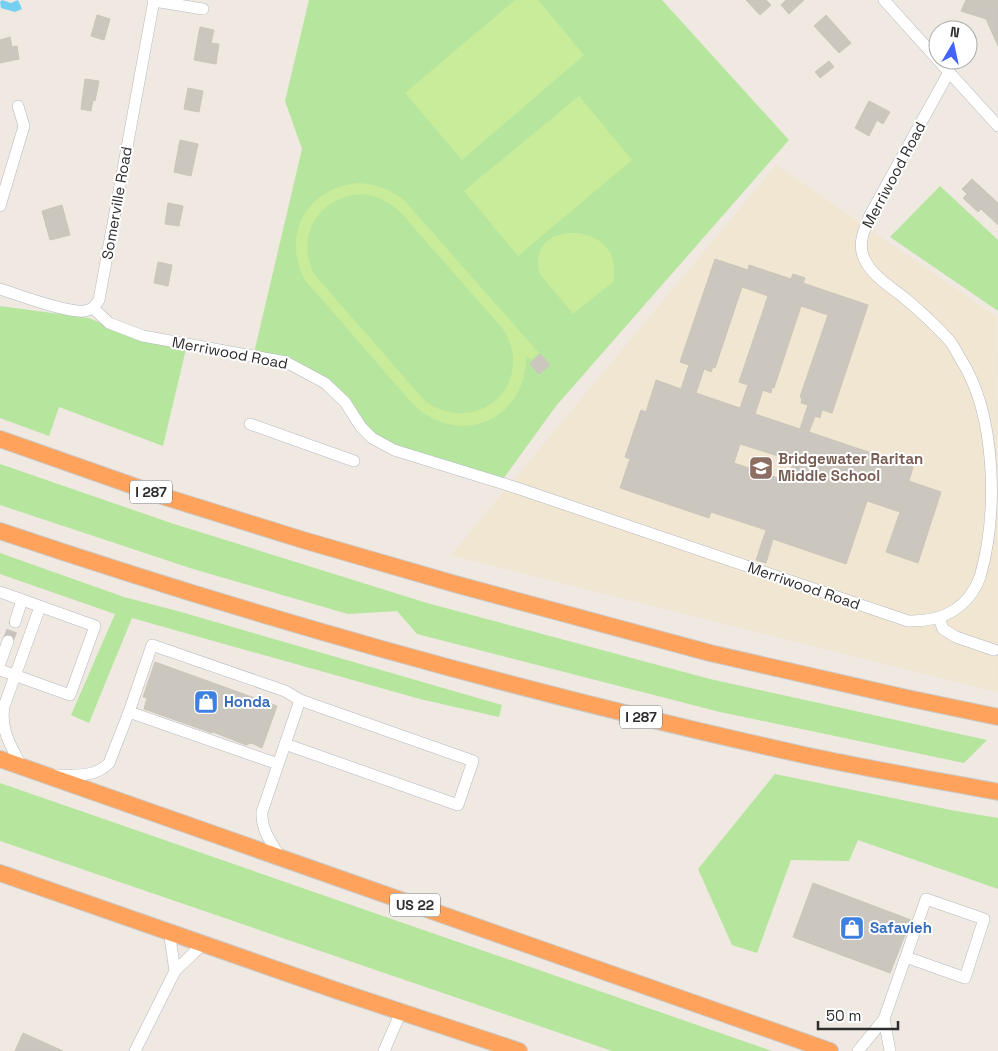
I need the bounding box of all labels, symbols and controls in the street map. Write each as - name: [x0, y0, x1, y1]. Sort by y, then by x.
- north arrow: [928, 20, 978, 70]
- text: N: [949, 23, 961, 42]
- street label: Merriwood Road: [858, 118, 930, 231]
- street label: Somerville Road: [97, 145, 136, 261]
- street label: Merriwood Road: [171, 332, 290, 373]
- place label: Bridgewater Raritan Middle School: [778, 449, 923, 485]
- school or university icon: Bridgewater Raritan Middle School: [748, 455, 774, 481]
- road number: I 287: [130, 481, 172, 504]
- street label: Merriwood Road: [745, 557, 863, 614]
- shop icon: Honda: [193, 689, 219, 715]
- place label: Honda: [224, 692, 271, 711]
- road number: I 287: [620, 706, 662, 729]
- road number: US 22: [390, 894, 440, 916]
- shop icon: Safavieh: [839, 915, 865, 941]
- place label: Safavieh: [870, 918, 932, 937]
- scale bar: [818, 998, 898, 1030]
- text: 50 m: [826, 1006, 861, 1025]

